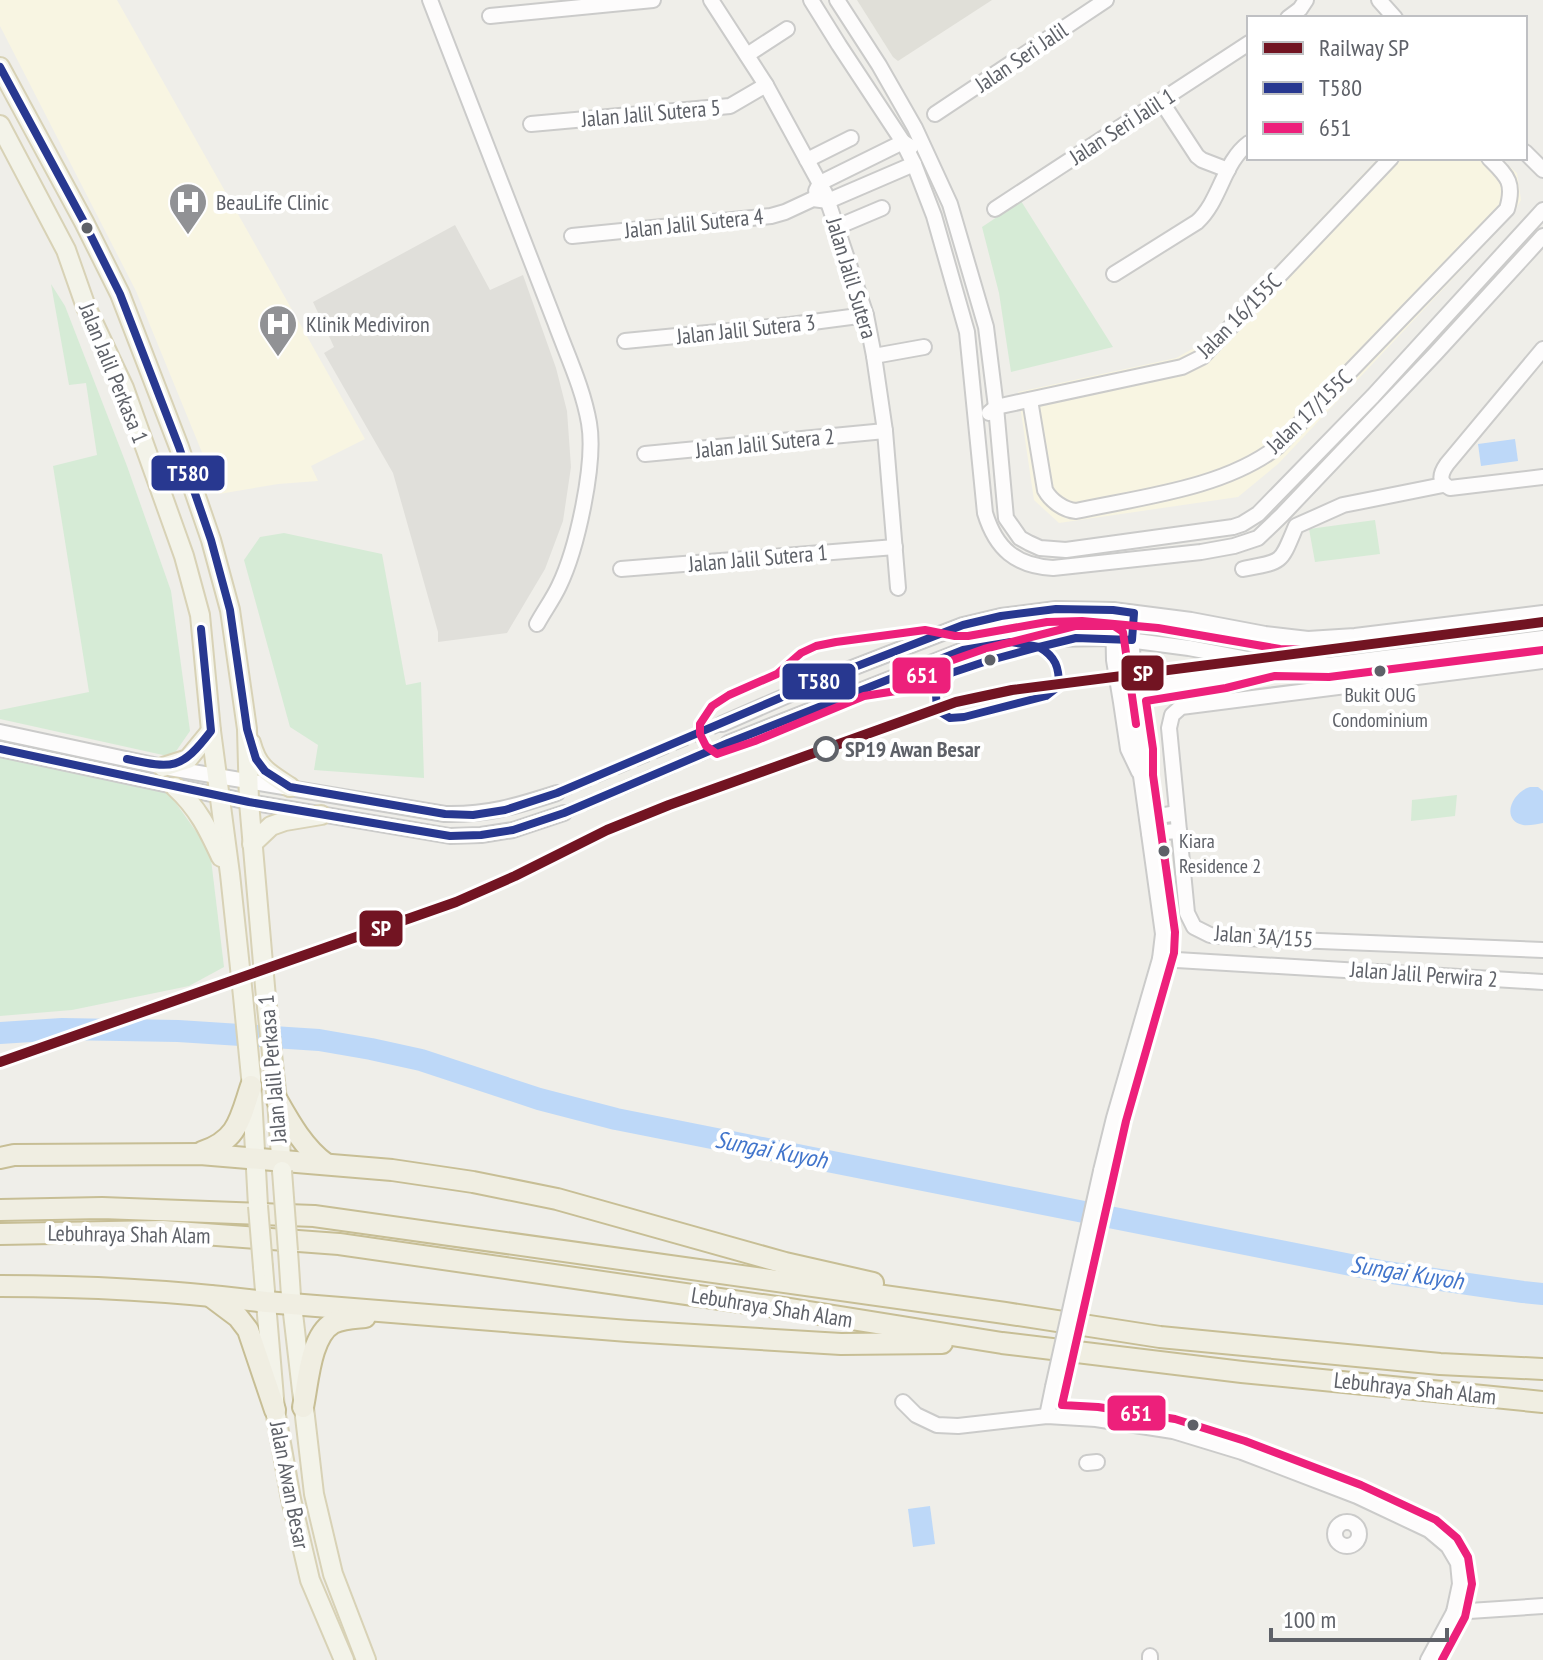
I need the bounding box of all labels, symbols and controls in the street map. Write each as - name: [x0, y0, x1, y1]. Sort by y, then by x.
- street label: Jalan Seri Jalil: [969, 15, 1073, 99]
- legend: [1247, 16, 1527, 160]
- text: Railway SP: [1319, 32, 1409, 63]
- text: T580: [1319, 72, 1362, 103]
- street label: Jalan Seri Jalil 1: [1063, 82, 1180, 171]
- street label: Jalan Jalil Sutera 5: [579, 93, 722, 133]
- text: 651: [1319, 112, 1351, 143]
- hospital icon: BeauLife Clinic: [167, 181, 209, 236]
- place label: BeauLife Clinic: [216, 188, 329, 216]
- street label: Jalan Jalil Sutera 4: [622, 202, 765, 244]
- street label: Jalan Jalil Sutera: [820, 213, 884, 342]
- unlabelled marker: [79, 220, 95, 236]
- street label: Jalan 16/155C: [1190, 267, 1287, 364]
- street label: Jalan Jalil Perkasa 1: [73, 298, 155, 447]
- hospital icon: Klinik Mediviron: [257, 303, 299, 358]
- street label: Jalan Jalil Sutera 3: [674, 308, 817, 350]
- place label: Klinik Mediviron: [306, 310, 430, 338]
- street label: Jalan 17/155C: [1260, 363, 1358, 459]
- street label: Jalan Jalil Sutera 2: [693, 422, 836, 464]
- line badge: T580: [150, 454, 226, 492]
- text: T580: [167, 459, 209, 487]
- street label: Jalan Jalil Sutera 1: [686, 538, 829, 578]
- unlabelled marker: [982, 652, 998, 668]
- line badge: SP: [1120, 654, 1165, 692]
- line badge: 651: [891, 656, 952, 695]
- text: SP: [1133, 659, 1154, 687]
- text: 651: [906, 661, 938, 689]
- line badge: T580: [781, 662, 857, 701]
- marker: Bukit OUG Condominium: [1372, 663, 1388, 679]
- text: T580: [798, 667, 840, 695]
- place label: Bukit OUG Condominium: [1332, 682, 1428, 733]
- place label: SP19 Awan Besar: [845, 735, 981, 763]
- marker: SP19 Awan Besar: [814, 737, 838, 761]
- place label: Kiara Residence 2: [1179, 828, 1261, 879]
- marker: Kiara Residence 2: [1156, 843, 1172, 859]
- line badge: SP: [358, 909, 404, 948]
- text: SP: [371, 914, 392, 942]
- street label: Jalan 3A/155: [1213, 919, 1314, 953]
- street label: Jalan Jalil Perwira 2: [1348, 955, 1499, 993]
- street label: Jalan Jalil Perkasa 1: [252, 994, 293, 1145]
- water label: Sungai Kuyoh: [713, 1123, 831, 1176]
- street label: Lebuhraya Shah Alam: [47, 1219, 211, 1249]
- water label: Sungai Kuyoh: [1349, 1248, 1467, 1297]
- street label: Lebuhraya Shah Alam: [689, 1280, 855, 1334]
- street label: Lebuhraya Shah Alam: [1333, 1366, 1497, 1410]
- line badge: 651: [1106, 1394, 1167, 1432]
- text: 651: [1120, 1399, 1152, 1427]
- unlabelled marker: [1185, 1417, 1201, 1433]
- street label: Jalan Awan Besar: [264, 1418, 316, 1551]
- scale bar: [1271, 1592, 1447, 1642]
- text: 100 m: [1283, 1604, 1336, 1635]

